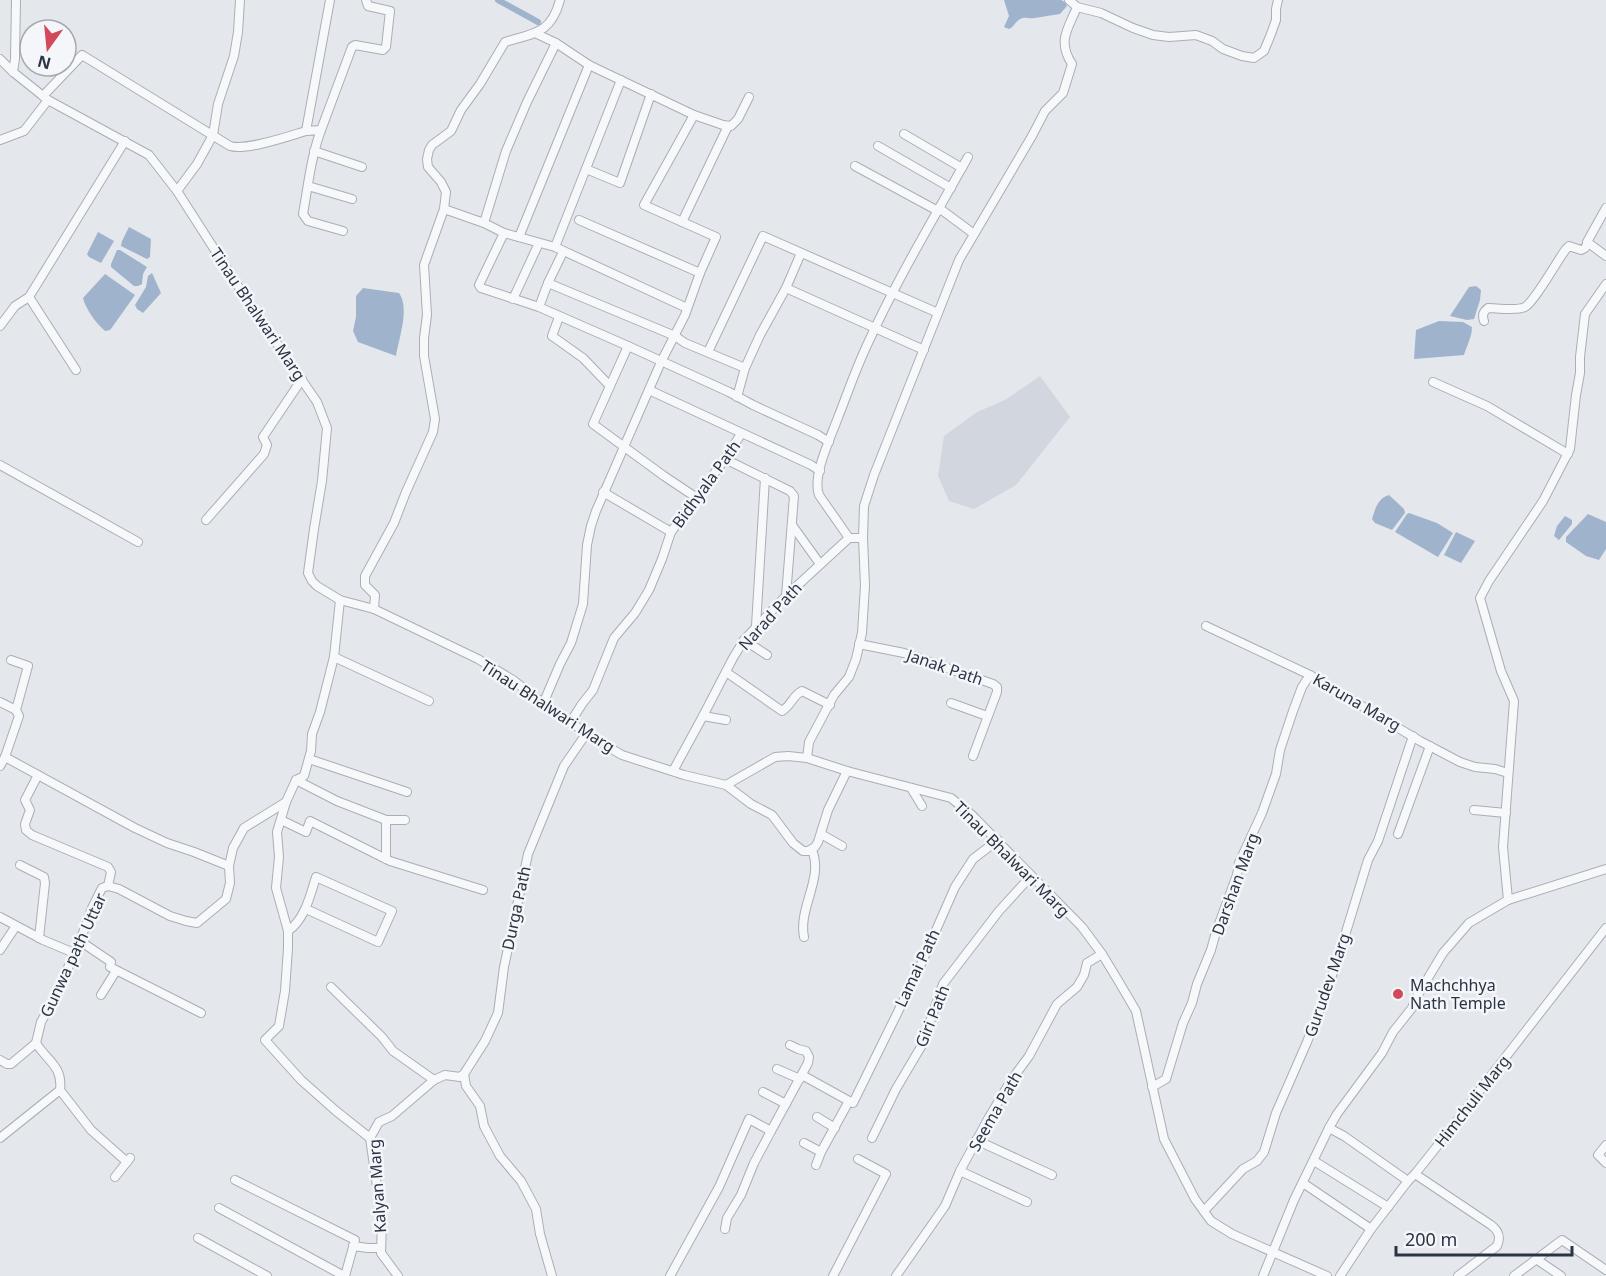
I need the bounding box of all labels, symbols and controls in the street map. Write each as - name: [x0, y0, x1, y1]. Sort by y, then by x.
- north arrow: [18, 18, 78, 78]
- text: N: [35, 50, 53, 75]
- street label: Tinau Bhalwari Marg: [205, 243, 311, 385]
- street label: Bidhyala Path: [667, 436, 745, 532]
- street label: Narad Path: [733, 577, 807, 655]
- street label: Janak Path: [902, 643, 986, 690]
- street label: Tinau Bhalwari Marg: [477, 654, 619, 758]
- street label: Karuna Marg: [1309, 668, 1405, 736]
- street label: Tinau Bhalwari Marg: [949, 796, 1075, 922]
- street label: Darshan Marg: [1206, 830, 1264, 938]
- street label: Durga Path: [496, 864, 536, 952]
- street label: Gunwa path Uttar: [35, 889, 112, 1021]
- street label: Lamai Path: [889, 925, 945, 1011]
- street label: Gurudev Marg: [1299, 930, 1355, 1040]
- place label: Machchhya Nath Temple: [1410, 974, 1506, 1014]
- street label: Giri Path: [910, 982, 954, 1050]
- marker: Machchhya Nath Temple: [1391, 987, 1405, 1001]
- street label: Himchuli Marg: [1429, 1051, 1515, 1151]
- street label: Seema Path: [963, 1067, 1027, 1155]
- street label: Kalyan Marg: [363, 1138, 391, 1234]
- scale bar: [1396, 1219, 1572, 1257]
- text: 200 m: [1405, 1227, 1457, 1251]

